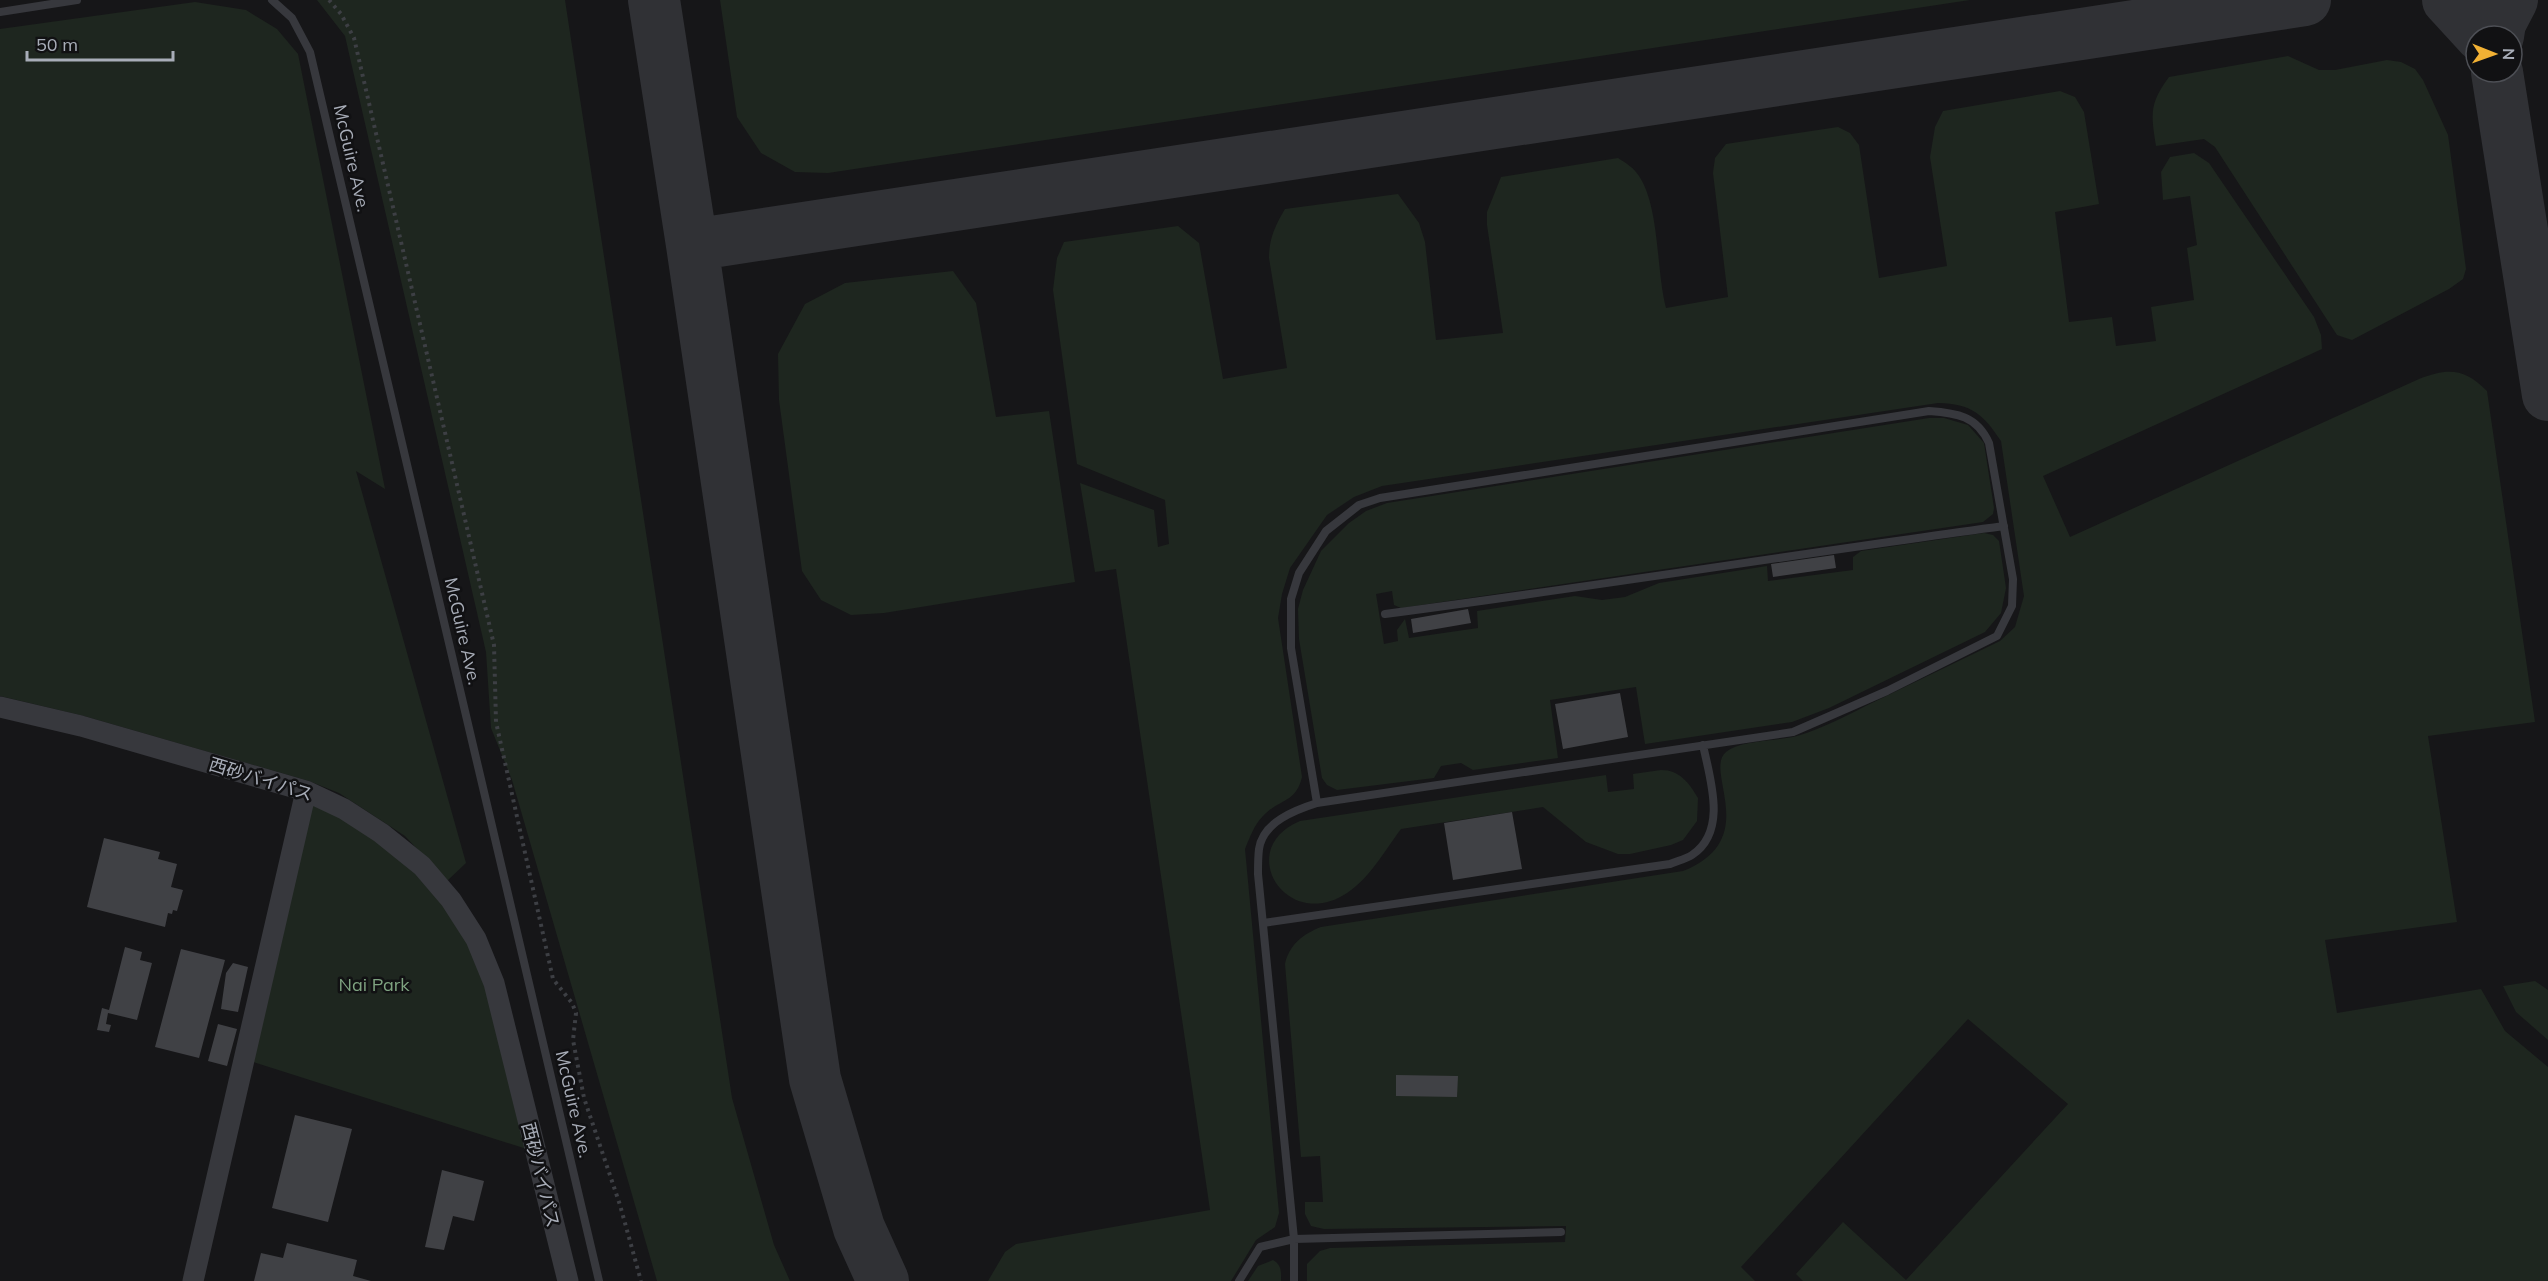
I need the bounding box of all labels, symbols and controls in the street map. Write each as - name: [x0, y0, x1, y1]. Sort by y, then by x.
- scale bar: [27, 24, 172, 62]
- north arrow: [2464, 24, 2524, 84]
- text: 50 m: [36, 33, 78, 56]
- text: N: [2499, 48, 2519, 60]
- street label: McGuire Ave.: [329, 102, 375, 214]
- street label: McGuire Ave.: [440, 575, 486, 687]
- street label: 西砂バイパス: [206, 752, 316, 806]
- park label: Nai Park: [338, 973, 410, 996]
- street label: McGuire Ave.: [551, 1048, 597, 1160]
- street label: 西砂バイパス: [517, 1120, 565, 1230]

